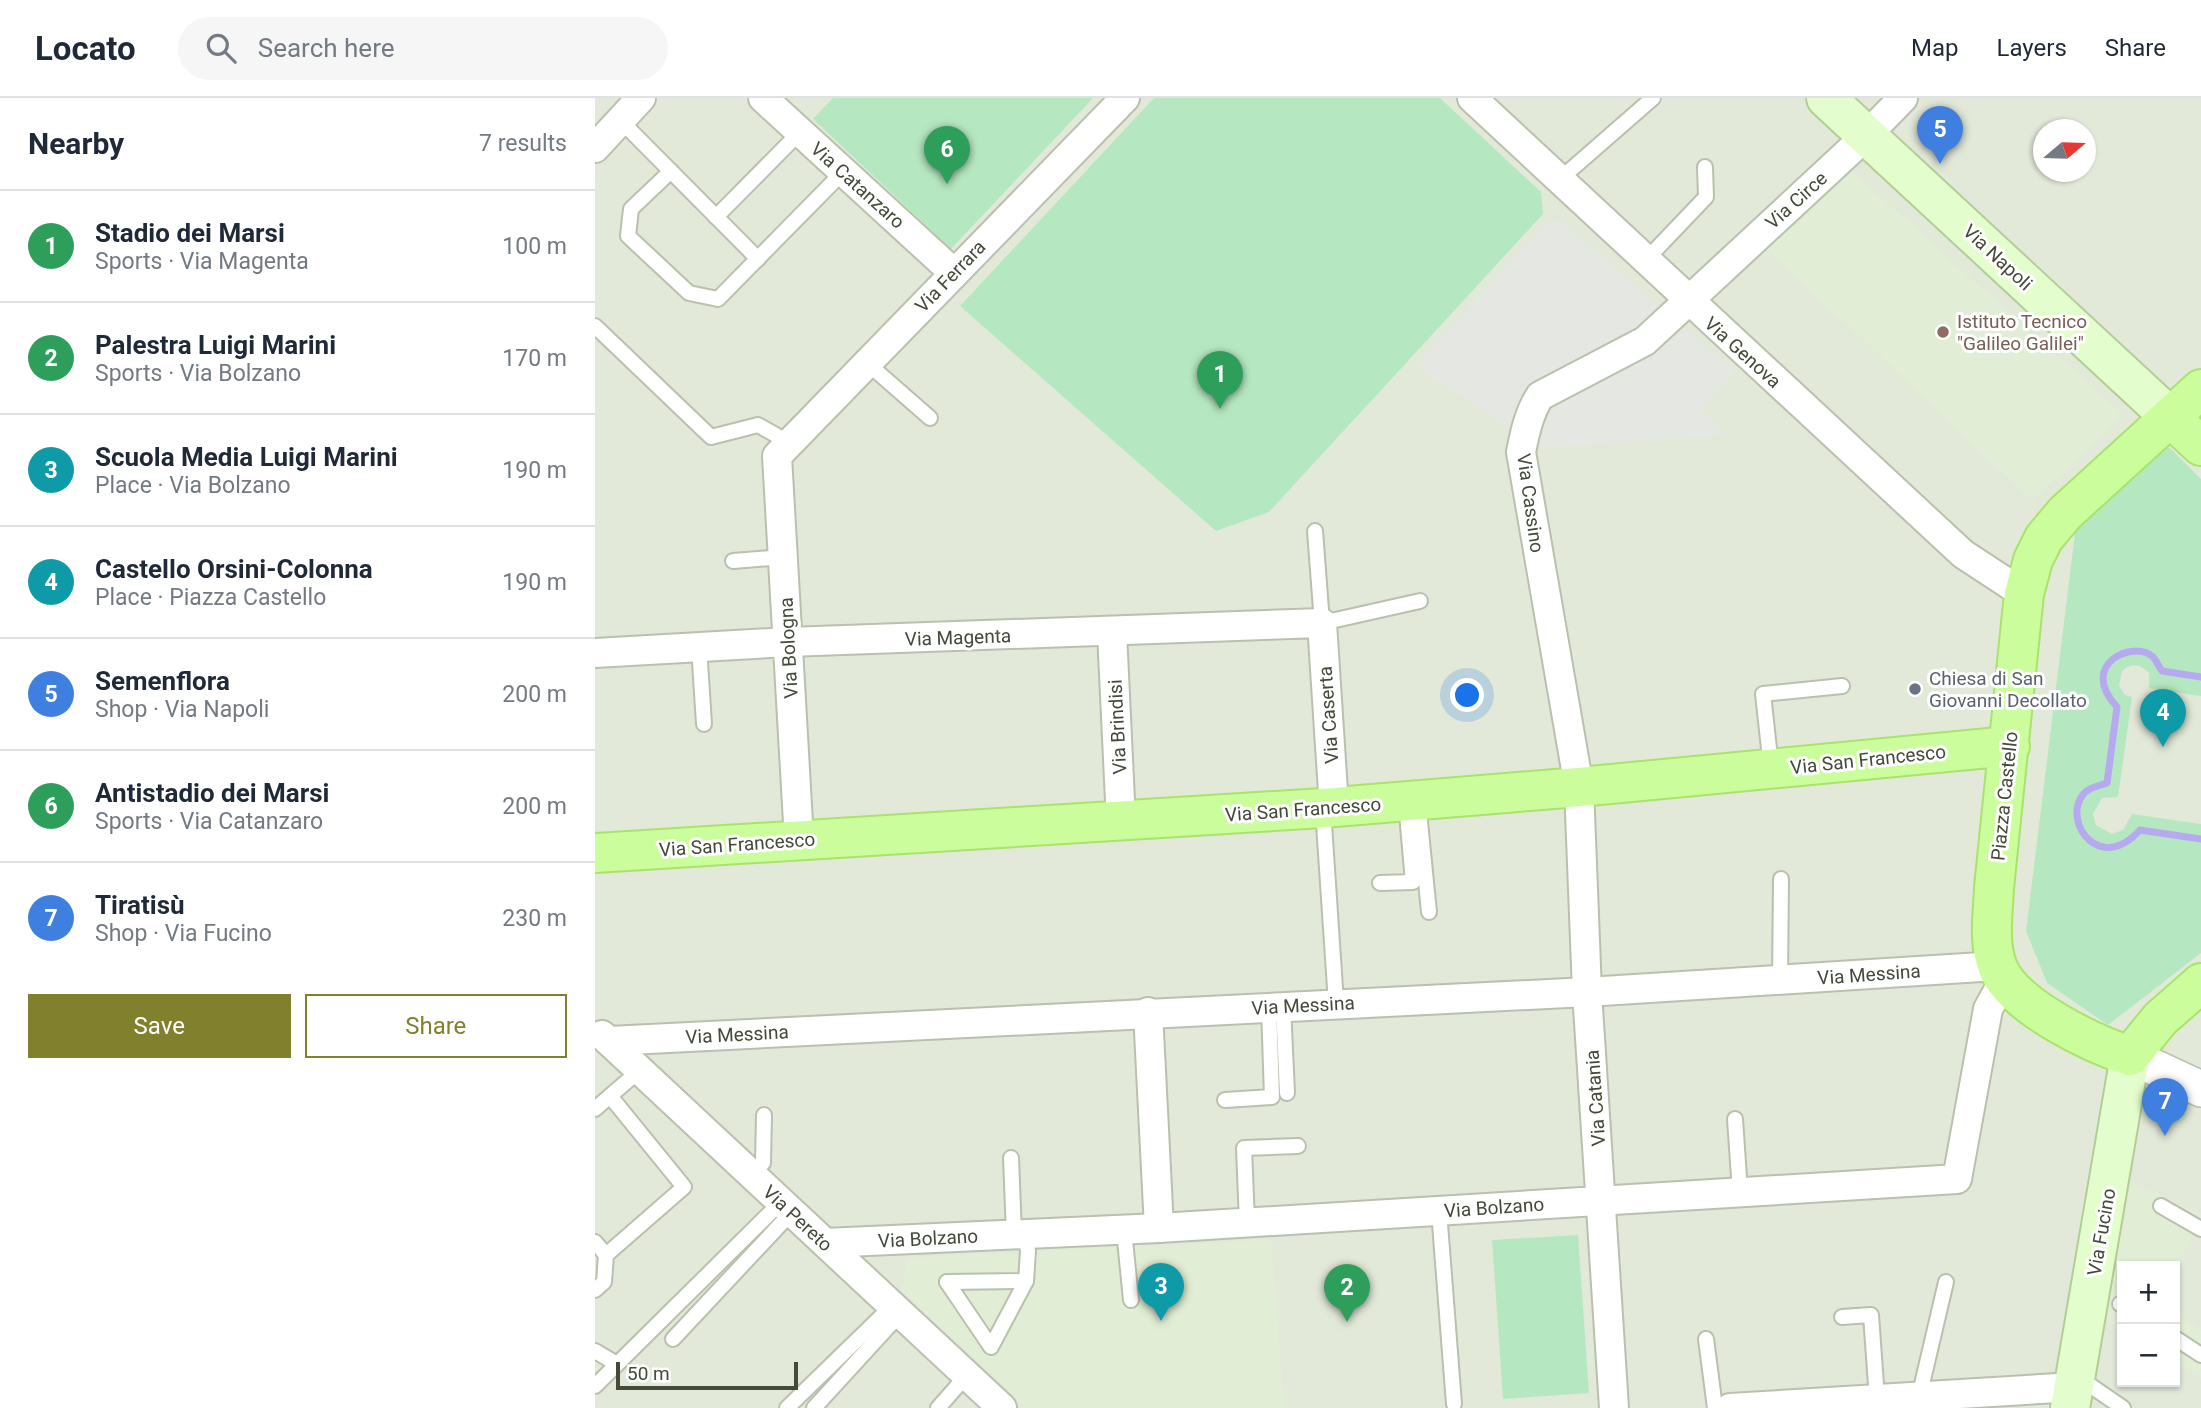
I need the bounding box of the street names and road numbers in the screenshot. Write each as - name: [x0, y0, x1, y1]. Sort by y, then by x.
- street label: Via Catanzaro: [806, 137, 909, 234]
- street label: Via Circe: [1761, 167, 1832, 234]
- street label: Via Napoli: [1958, 219, 2037, 295]
- street label: Via Ferrara: [910, 235, 990, 317]
- street label: Via Genova: [1700, 312, 1786, 393]
- street label: Via Cassino: [1512, 452, 1549, 554]
- street label: Via Bologna: [774, 597, 803, 699]
- street label: Via Magenta: [904, 624, 1012, 651]
- street label: Via Caserta: [1314, 665, 1343, 765]
- street label: Via Brindisi: [1104, 679, 1131, 775]
- street label: Piazza Castello: [1986, 730, 2023, 862]
- street label: Via San Francesco: [1789, 740, 1947, 779]
- street label: Via San Francesco: [1224, 793, 1382, 826]
- street label: Via San Francesco: [658, 828, 816, 861]
- street label: Via Messina: [1817, 959, 1921, 990]
- street label: Via Messina: [1251, 991, 1355, 1020]
- street label: Via Messina: [685, 1020, 789, 1049]
- street label: Via Catania: [1581, 1049, 1610, 1147]
- street label: Via Pereto: [758, 1180, 837, 1256]
- street label: Via Fucino: [2082, 1187, 2120, 1278]
- street label: Via Bolzano: [1443, 1193, 1545, 1222]
- street label: Via Bolzano: [877, 1224, 979, 1253]

